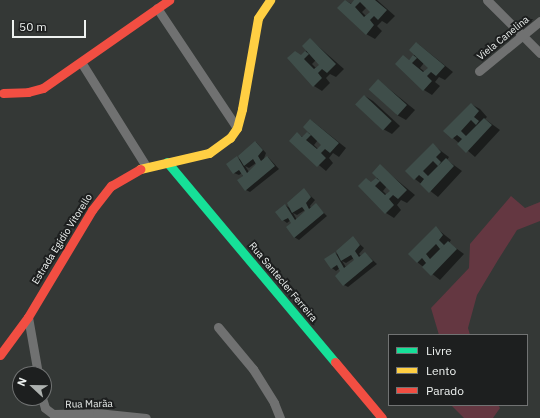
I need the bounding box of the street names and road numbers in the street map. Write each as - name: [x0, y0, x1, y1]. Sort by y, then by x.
- street label: Viela Canelina: [475, 13, 531, 63]
- street label: Estrada Egídio Vitorello: [29, 192, 95, 286]
- street label: Rua Santecler Ferreira: [246, 240, 320, 324]
- street label: Rua Marãa: [65, 398, 113, 410]

